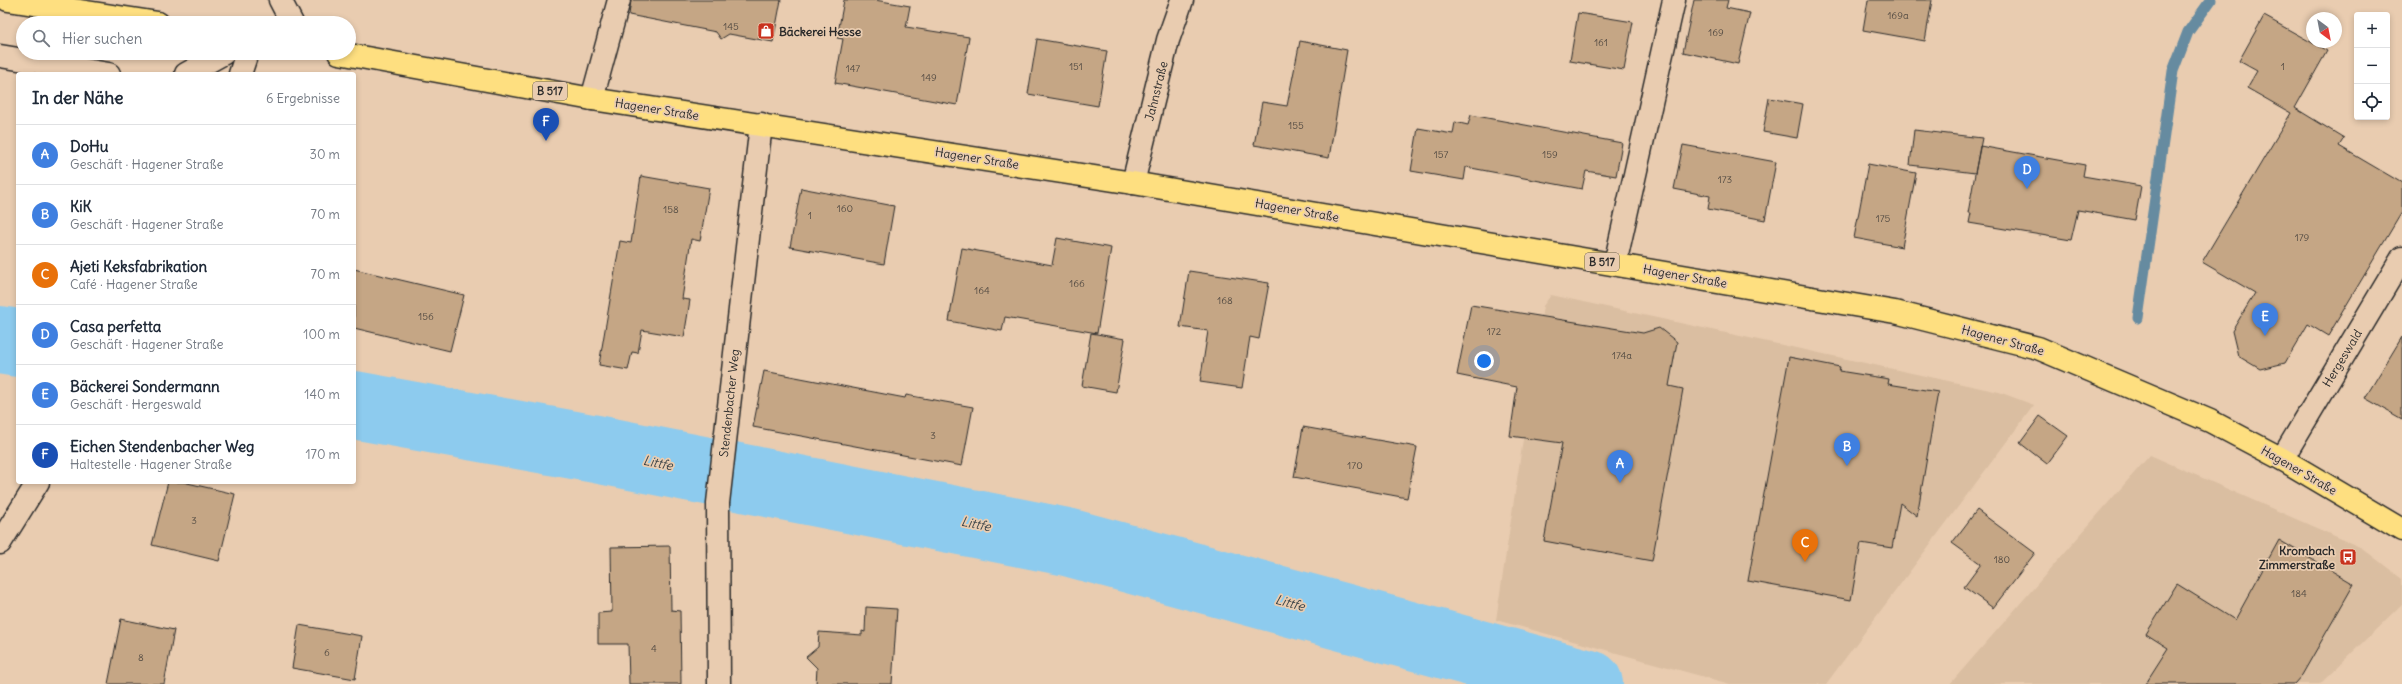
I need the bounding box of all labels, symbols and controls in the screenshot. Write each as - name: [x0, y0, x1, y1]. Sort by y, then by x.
- house number: 169a: [1887, 9, 1909, 22]
- north arrow: [2306, 12, 2342, 48]
- map controls: [2354, 12, 2390, 120]
- button: +: [2354, 12, 2390, 48]
- search box: [16, 16, 356, 60]
- house number: 145: [723, 20, 739, 33]
- shop icon: Bäckerei Hesse: [756, 21, 776, 41]
- place label: Bäckerei Hesse: [779, 24, 862, 39]
- house number: 169: [1708, 26, 1724, 39]
- icon: search: [30, 27, 52, 49]
- text: Hier suchen: [62, 29, 142, 48]
- house number: 161: [1594, 36, 1608, 49]
- button: −: [2354, 48, 2390, 84]
- house number: 151: [1069, 60, 1083, 73]
- street label: Jahnstraße: [1141, 60, 1171, 122]
- house number: 1: [2281, 60, 2285, 73]
- house number: 147: [846, 62, 860, 75]
- house number: 149: [921, 71, 937, 84]
- road number: B 517: [533, 82, 567, 100]
- button: locate: [2354, 84, 2390, 120]
- text: In der Nähe: [32, 87, 124, 109]
- text: 6 Ergebnisse: [266, 90, 340, 107]
- street label: Hagener Straße: [614, 95, 700, 123]
- pin: F: [533, 108, 559, 141]
- house number: 155: [1288, 119, 1304, 132]
- text: DoHu: [70, 137, 109, 156]
- street label: Hagener Straße: [934, 144, 1020, 172]
- text: A: [41, 146, 49, 163]
- text: 30 m: [310, 146, 340, 163]
- house number: 157: [1434, 148, 1448, 161]
- house number: 159: [1542, 148, 1558, 161]
- text: Geschäft · Hagener Straße: [70, 156, 224, 173]
- pin: D: [2014, 156, 2040, 189]
- house number: 173: [1718, 173, 1733, 186]
- street label: Hagener Straße: [1254, 195, 1340, 225]
- text: KiK: [70, 197, 92, 216]
- house number: 160: [837, 202, 853, 215]
- house number: 158: [663, 203, 679, 216]
- text: B: [41, 206, 49, 223]
- text: 70 m: [311, 206, 340, 223]
- house number: 1: [808, 209, 812, 222]
- house number: 175: [1876, 212, 1891, 225]
- text: Geschäft · Hagener Straße: [70, 216, 224, 233]
- house number: 179: [2295, 231, 2310, 244]
- road number: B 517: [1585, 253, 1619, 271]
- text: Ajeti Keksfabrikation: [70, 257, 207, 276]
- street label: Hagener Straße: [1642, 261, 1728, 291]
- text: C: [41, 266, 49, 283]
- text: 70 m: [311, 266, 340, 283]
- text: Café · Hagener Straße: [70, 276, 198, 293]
- house number: 166: [1069, 277, 1085, 290]
- house number: 164: [974, 284, 990, 297]
- house number: 168: [1217, 294, 1233, 307]
- pin: E: [2252, 303, 2278, 336]
- house number: 156: [418, 310, 434, 323]
- text: Casa perfetta: [70, 317, 161, 336]
- street label: Hagener Straße: [1960, 322, 2046, 358]
- house number: 172: [1487, 325, 1502, 338]
- text: D: [40, 326, 50, 343]
- text: 100 m: [303, 326, 340, 343]
- street label: Hergeswald: [2319, 327, 2365, 389]
- text: Geschäft · Hagener Straße: [70, 336, 224, 353]
- street label: Stendenbacher Weg: [716, 348, 742, 458]
- house number: 174a: [1612, 349, 1632, 362]
- your location: [1474, 351, 1494, 371]
- text: Bäckerei Sondermann: [70, 377, 220, 396]
- text: E: [41, 386, 49, 403]
- text: 140 m: [304, 386, 340, 403]
- text: Geschäft · Hergeswald: [70, 396, 201, 413]
- house number: 3: [930, 429, 936, 442]
- pin: B: [1834, 433, 1860, 466]
- text: Eichen Stendenbacher Weg: [70, 437, 254, 456]
- street label: Hagener Straße: [2258, 442, 2340, 498]
- text: F: [41, 446, 49, 463]
- text: 170 m: [305, 446, 340, 463]
- pin: A: [1607, 450, 1633, 483]
- water label: Littfe: [642, 452, 675, 474]
- text: Haltestelle · Hagener Straße: [70, 456, 232, 473]
- house number: 170: [1347, 459, 1363, 472]
- water label: Littfe: [960, 513, 993, 535]
- house number: 3: [191, 514, 197, 527]
- pin: C: [1792, 529, 1818, 562]
- place label: Krombach Zimmerstraße: [2259, 543, 2336, 572]
- bus stop icon: Krombach Zimmerstraße: [2338, 547, 2358, 567]
- house number: 180: [1994, 553, 2010, 566]
- house number: 184: [2291, 587, 2307, 600]
- water label: Littfe: [1273, 591, 1307, 615]
- house number: 4: [651, 642, 657, 655]
- house number: 6: [324, 646, 330, 659]
- house number: 8: [138, 651, 144, 664]

